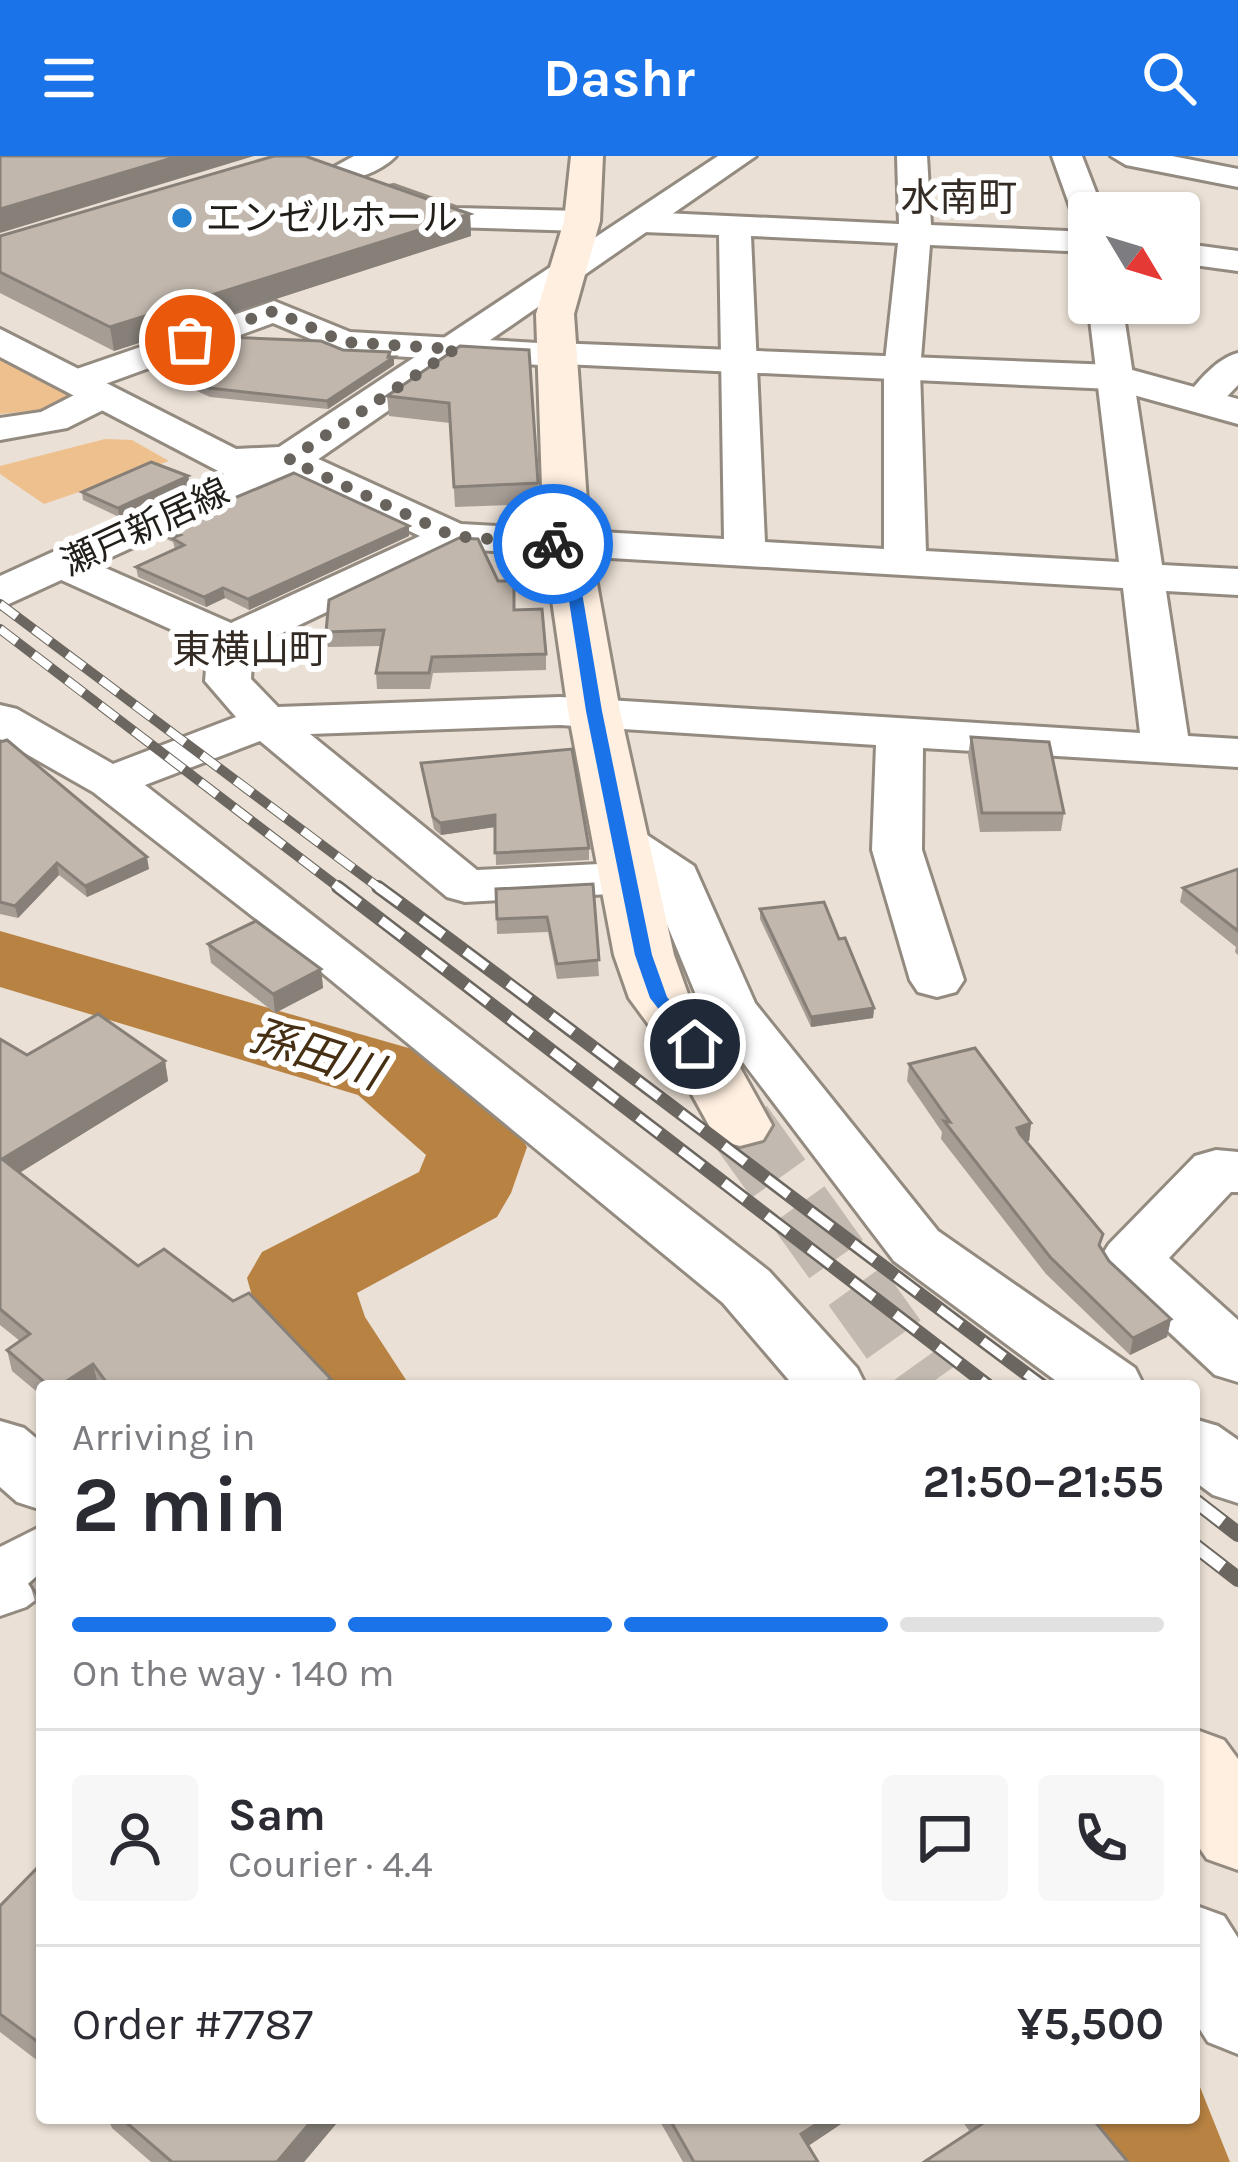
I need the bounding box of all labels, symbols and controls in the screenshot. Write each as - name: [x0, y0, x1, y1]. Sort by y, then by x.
- icon: menu: [36, 45, 102, 111]
- icon: search: [1136, 45, 1202, 111]
- text: Dashr: [543, 46, 695, 110]
- district label: 水南町: [900, 175, 1018, 221]
- north arrow: [1068, 192, 1200, 324]
- map controls: [1068, 192, 1200, 324]
- place label: エンゼルホール: [206, 197, 458, 239]
- marker: エンゼルホール: [169, 205, 195, 231]
- pin: [139, 289, 241, 391]
- icon: bag: [157, 307, 223, 373]
- street label: 瀬戸新居線: [55, 470, 235, 584]
- courier: [493, 484, 613, 604]
- icon: bike: [520, 511, 586, 577]
- district label: 東横山町: [172, 627, 328, 673]
- pin: [644, 993, 746, 1095]
- water label: 孫田川: [244, 1008, 392, 1101]
- icon: home: [662, 1011, 728, 1077]
- text: Arriving in: [72, 1414, 255, 1460]
- text: 21:50–21:55: [923, 1456, 1164, 1508]
- text: 2 min: [72, 1459, 287, 1551]
- text: On the way · 140 m: [72, 1650, 394, 1696]
- button: person: [72, 1775, 198, 1901]
- button: chat: [882, 1775, 1008, 1901]
- button: phone: [1038, 1775, 1164, 1901]
- text: Sam: [228, 1789, 326, 1841]
- text: Courier · 4.4: [228, 1841, 433, 1887]
- text: Order #7787: [72, 1998, 313, 2050]
- text: ¥5,500: [1017, 1998, 1164, 2050]

